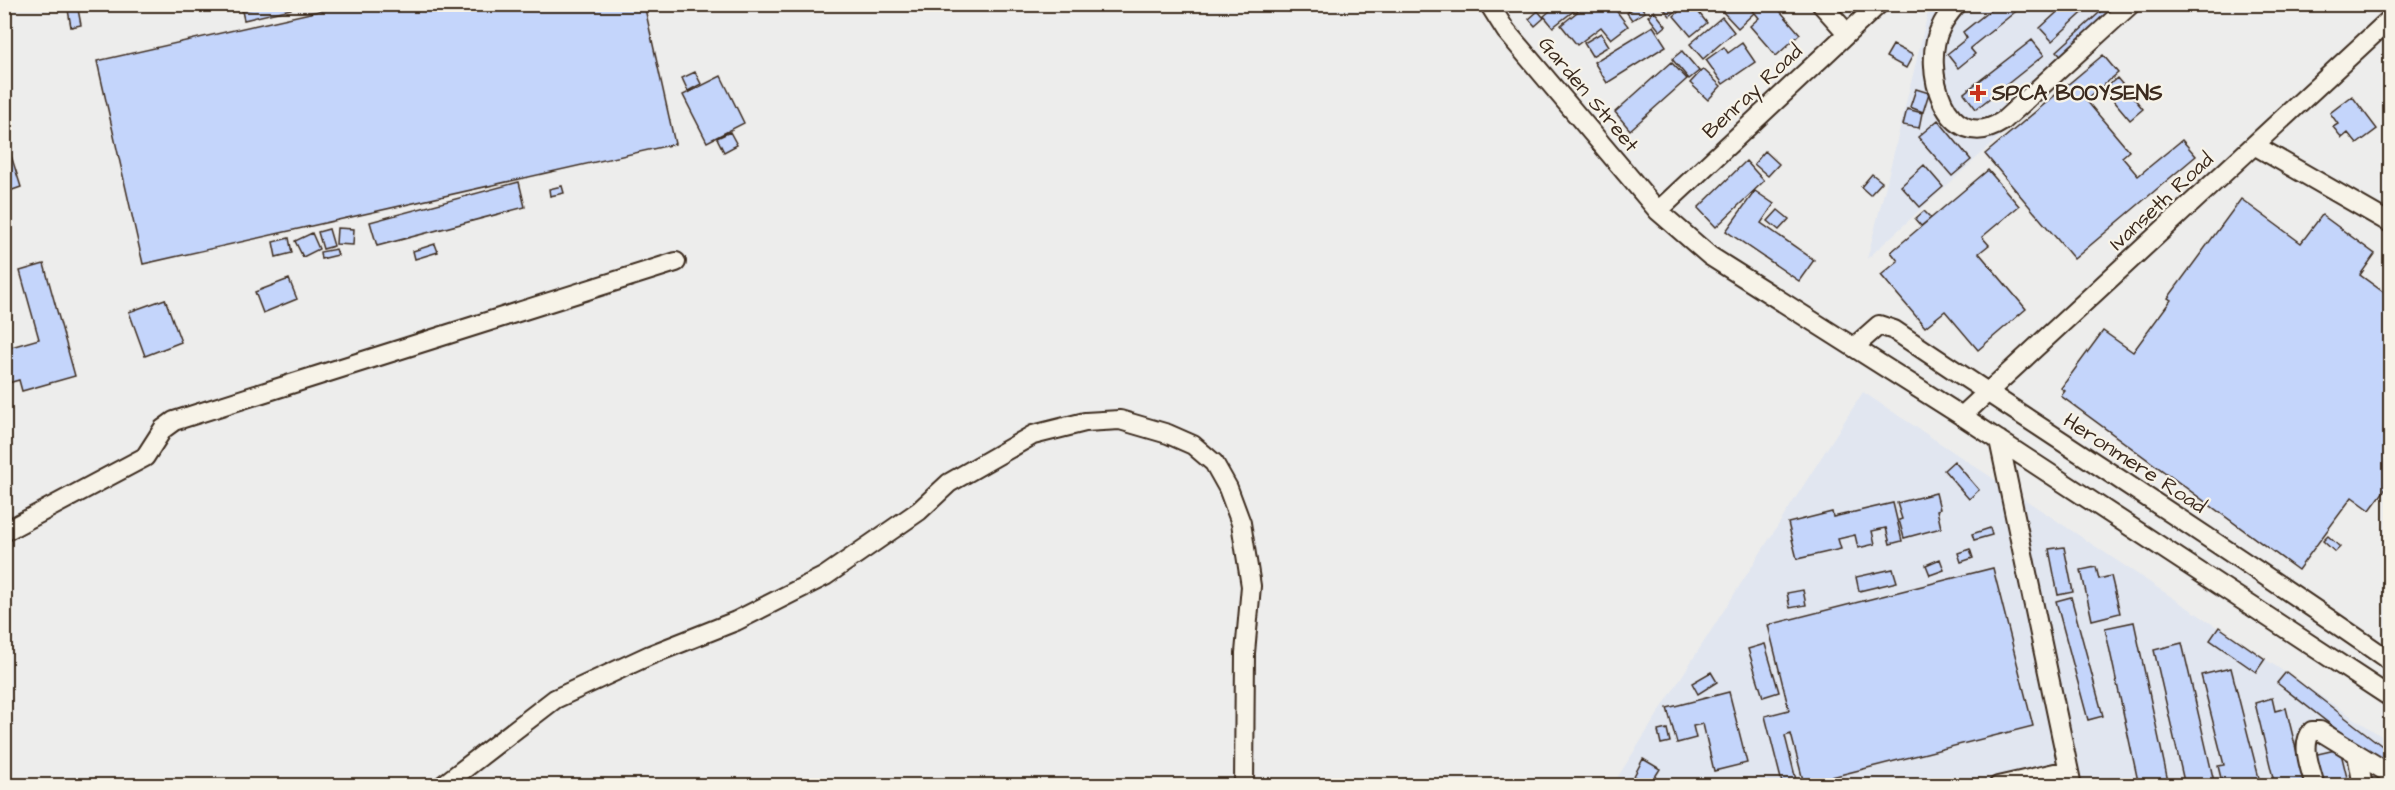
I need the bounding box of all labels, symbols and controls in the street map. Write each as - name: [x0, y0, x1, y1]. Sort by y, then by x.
- street label: Garden Street: [1532, 30, 1646, 159]
- street label: Benray Road: [1696, 37, 1810, 147]
- place label: SPCA BOOYSENS: [1991, 79, 2163, 108]
- marker: SPCA BOOYSENS: [1969, 84, 1987, 102]
- street label: Ivanseth Road: [2103, 145, 2220, 257]
- street label: Heronmere Road: [2058, 406, 2212, 521]

